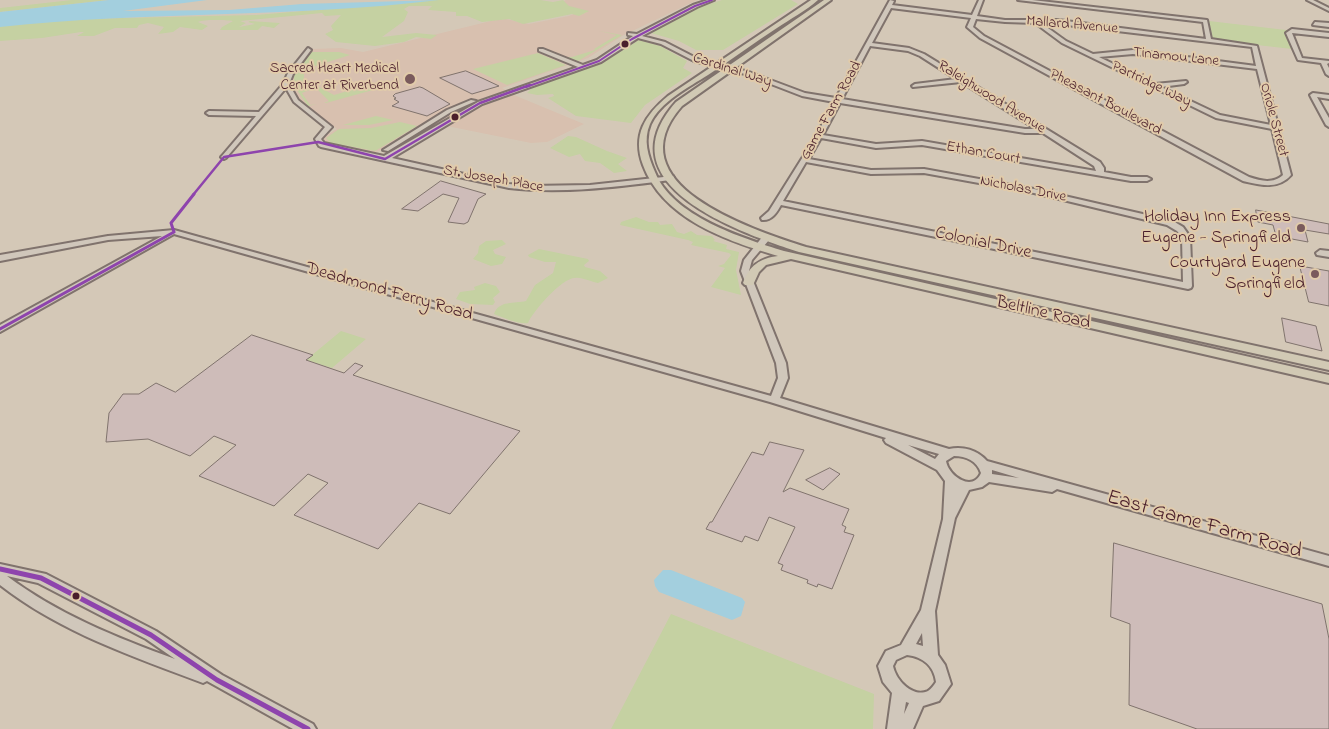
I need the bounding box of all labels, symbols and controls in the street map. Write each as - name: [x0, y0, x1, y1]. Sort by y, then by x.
- street label: Mallard Avenue: [1025, 13, 1119, 39]
- unlabelled marker: [620, 39, 630, 49]
- street label: Tinamou Lane: [1132, 45, 1220, 71]
- street label: Cardinal Way: [690, 50, 774, 92]
- street label: Game Farm Road: [797, 58, 867, 164]
- street label: Raleighwood Avenue: [934, 58, 1048, 138]
- street label: Partridge Way: [1108, 58, 1194, 112]
- place label: Sacred Heart Medical Center at Riverbend: [270, 61, 399, 96]
- street label: Pheasant Boulevard: [1046, 66, 1164, 140]
- marker: Sacred Heart Medical Center at Riverbend: [403, 72, 417, 86]
- street label: Oriole Street: [1255, 81, 1291, 159]
- unlabelled marker: [450, 112, 460, 122]
- street label: Ethan Court: [945, 139, 1021, 169]
- street label: St. Joseph Place: [442, 162, 544, 198]
- street label: Nicholas Drive: [978, 173, 1068, 207]
- place label: Holiday Inn Express Eugene - Springfield: [1141, 207, 1291, 250]
- marker: Holiday Inn Express Eugene - Springfield: [1295, 222, 1307, 234]
- street label: Colonial Drive: [933, 223, 1033, 265]
- place label: Courtyard Eugene Springfield: [1170, 253, 1305, 296]
- street label: Deadmond Ferry Road: [303, 259, 475, 327]
- marker: Courtyard Eugene Springfield: [1309, 268, 1321, 280]
- street label: Beltline Road: [994, 293, 1092, 335]
- street label: East Game Farm Road: [1104, 486, 1304, 566]
- unlabelled marker: [71, 591, 81, 601]

